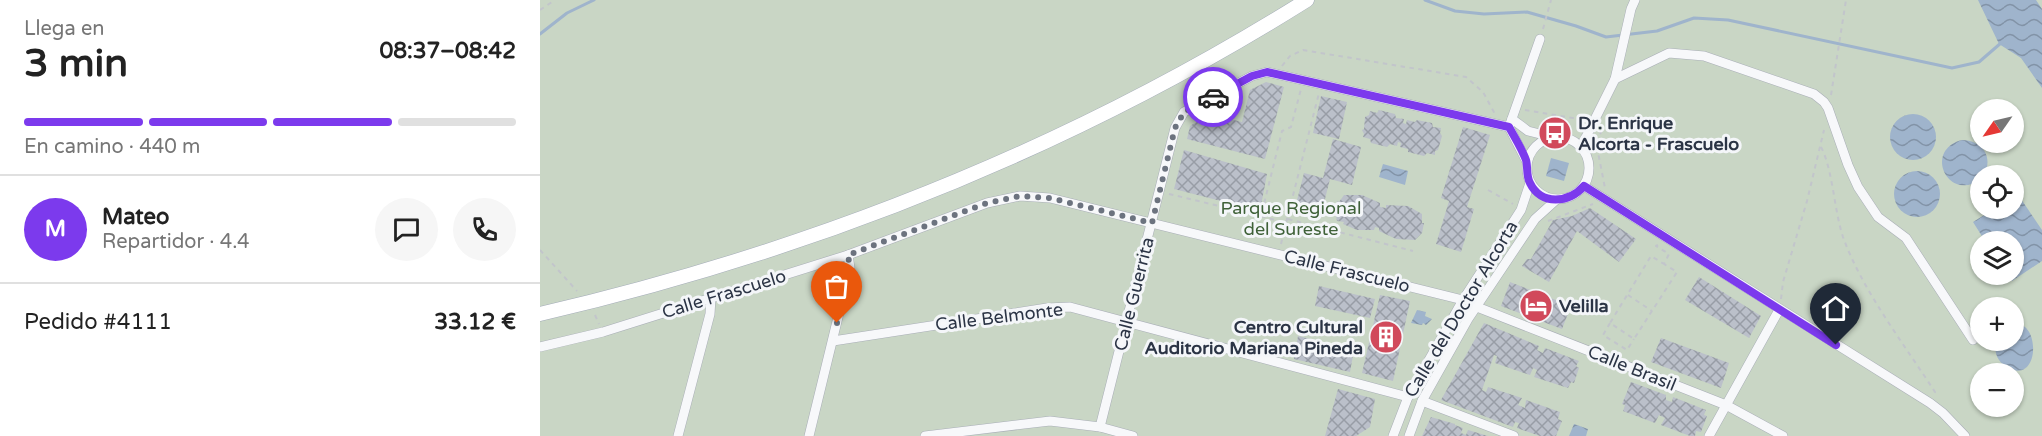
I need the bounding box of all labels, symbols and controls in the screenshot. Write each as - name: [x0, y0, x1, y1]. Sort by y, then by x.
- text: Llega en: [24, 17, 104, 41]
- text: 08:37–08:42: [379, 38, 516, 64]
- text: 3 min: [24, 40, 128, 87]
- courier: [1183, 67, 1243, 127]
- icon: car: [1197, 81, 1230, 114]
- north arrow: [1970, 99, 2024, 153]
- map controls: [1970, 99, 2024, 417]
- place label: Dr. Enrique Alcorta - Frascuelo: [1578, 112, 1739, 155]
- bus stop icon: Dr. Enrique Alcorta - Frascuelo: [1537, 115, 1573, 151]
- text: En camino · 440 m: [24, 135, 200, 159]
- button: locate: [1970, 165, 2024, 219]
- park label: Parque Regional del Sureste: [1221, 197, 1361, 240]
- button: chat: [375, 198, 438, 261]
- button: phone: [453, 198, 516, 261]
- text: Mateo: [102, 204, 169, 230]
- text: M: [45, 216, 66, 242]
- street label: Calle del Doctor Alcorta: [1399, 217, 1523, 401]
- text: Repartidor · 4.4: [102, 230, 250, 254]
- button: layers: [1970, 231, 2024, 285]
- street label: Calle Guerrita: [1109, 235, 1159, 353]
- street label: Calle Frascuelo: [1282, 245, 1412, 297]
- pin: [811, 261, 862, 323]
- street label: Calle Frascuelo: [659, 265, 789, 323]
- icon: bag: [820, 270, 853, 303]
- pin: [1810, 283, 1861, 345]
- hotel icon: Velilla: [1518, 288, 1554, 324]
- icon: home: [1819, 292, 1852, 325]
- place label: Velilla: [1559, 295, 1609, 317]
- button: +: [1970, 297, 2024, 351]
- street label: Calle Belmonte: [934, 298, 1064, 336]
- text: Pedido #4111: [24, 309, 172, 335]
- text: 33.12 €: [434, 309, 516, 335]
- place label: Centro Cultural Auditorio Mariana Pineda: [1145, 316, 1363, 359]
- building icon: Centro Cultural Auditorio Mariana Pineda: [1368, 319, 1404, 355]
- street label: Calle Brasil: [1585, 340, 1679, 396]
- button: −: [1970, 363, 2024, 417]

